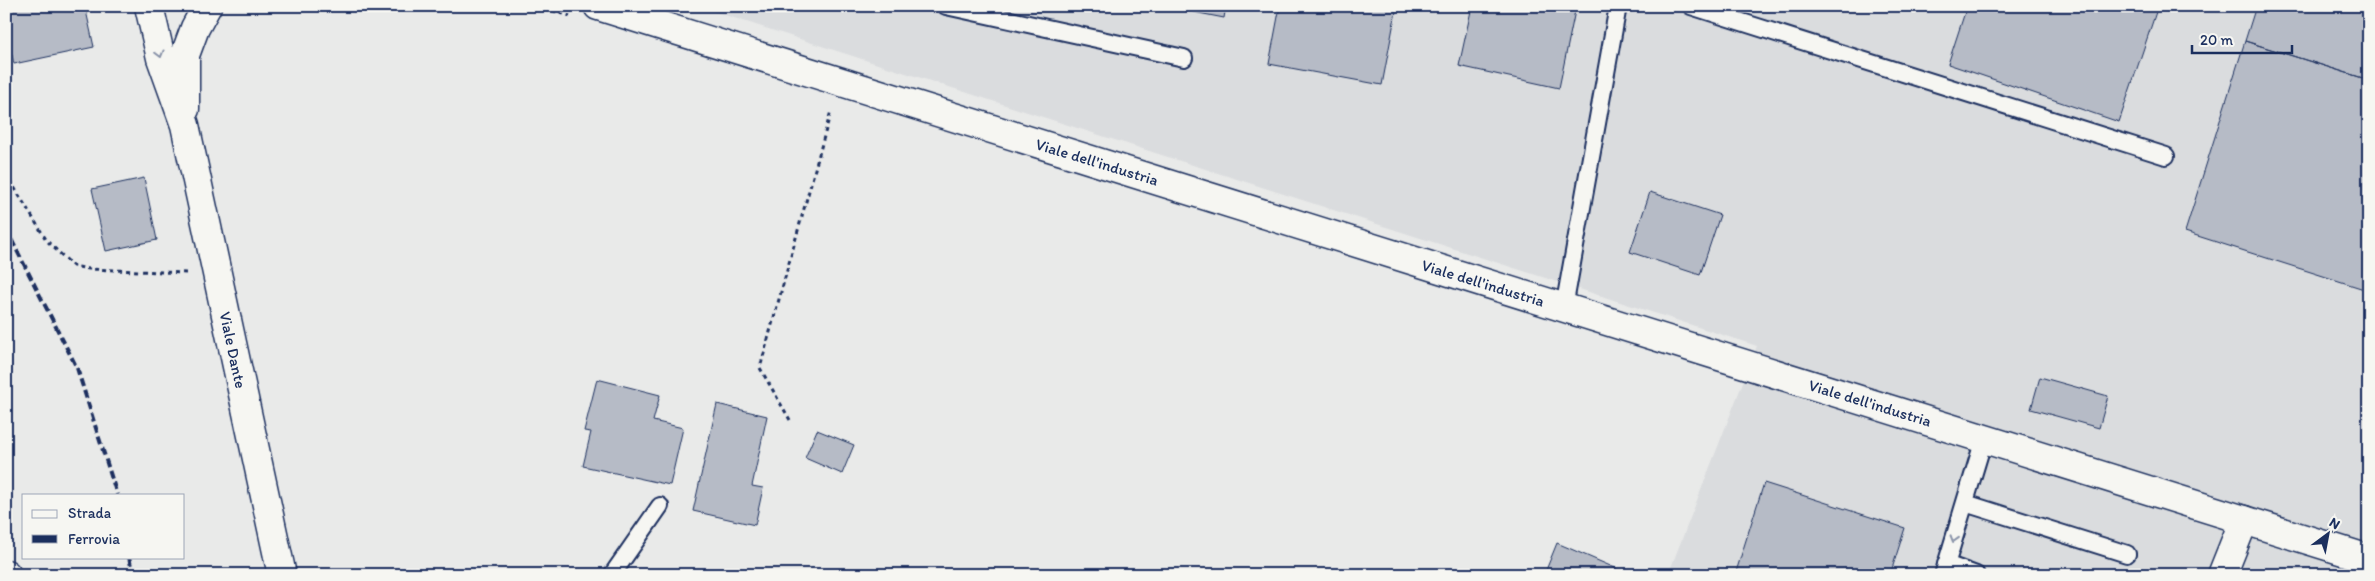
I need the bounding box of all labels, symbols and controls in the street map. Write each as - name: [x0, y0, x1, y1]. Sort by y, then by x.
- scale bar: [2192, 22, 2292, 54]
- text: 20 m: [2200, 31, 2234, 49]
- one-way arrow: [154, 49, 165, 58]
- street label: Viale dell'industria: [1033, 134, 1161, 190]
- street label: Viale dell'industria: [1419, 255, 1547, 311]
- street label: Viale Dante: [216, 310, 250, 390]
- street label: Viale dell'industria: [1806, 375, 1934, 431]
- legend: [22, 494, 185, 558]
- text: Strada: [68, 504, 112, 522]
- north arrow: [2302, 508, 2352, 558]
- text: N: [2326, 514, 2343, 533]
- text: Ferrovia: [68, 530, 120, 548]
- one-way arrow: [1950, 534, 1960, 542]

